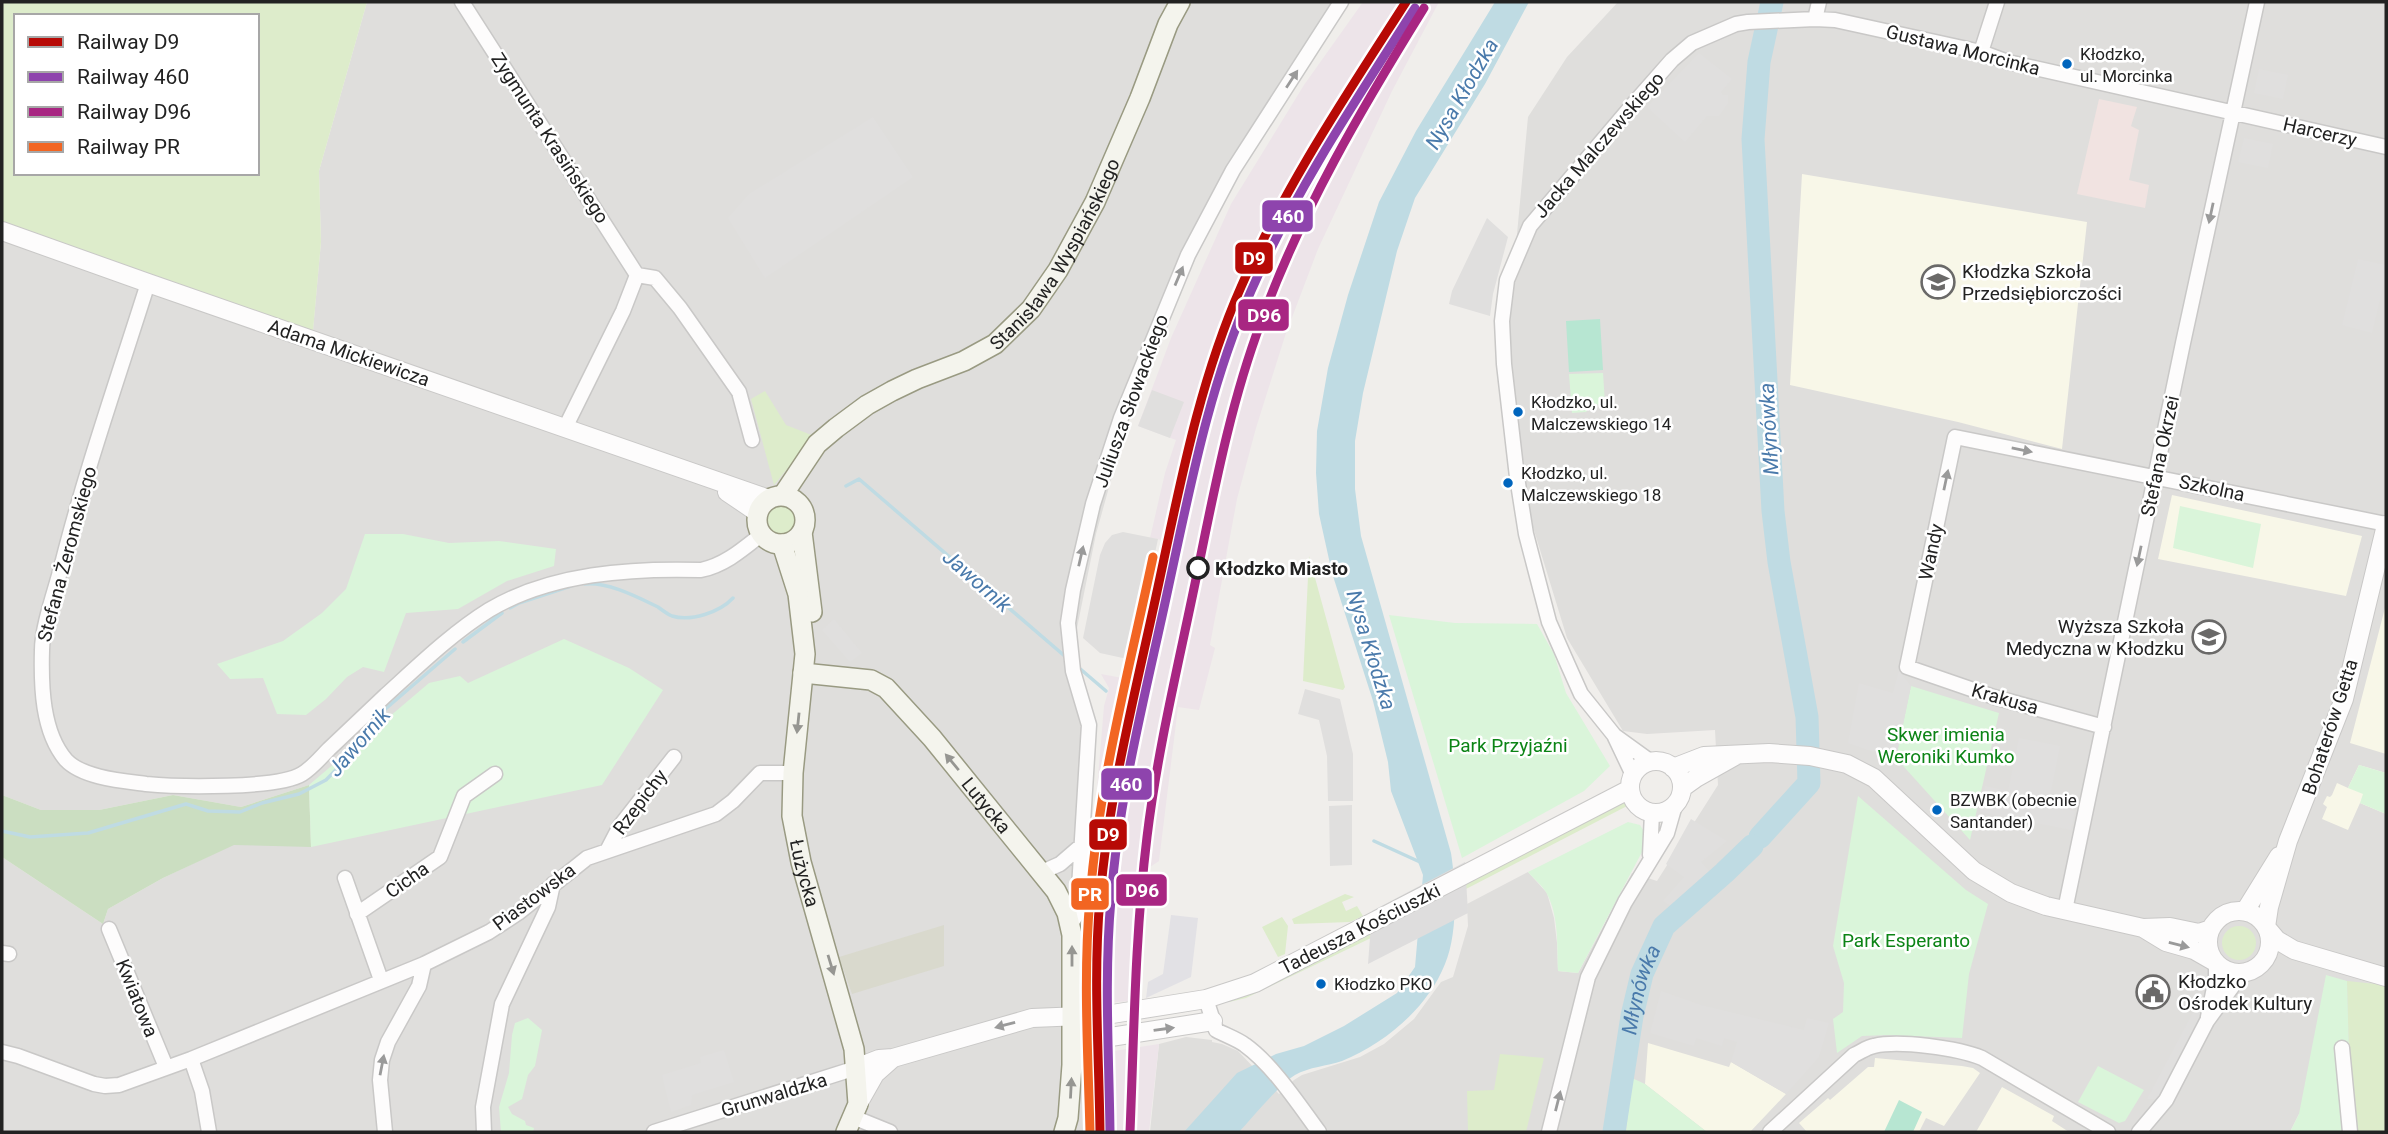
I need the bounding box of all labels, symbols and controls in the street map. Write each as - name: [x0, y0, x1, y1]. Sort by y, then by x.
- legend: [14, 14, 259, 175]
- street label: Gustawa Morcinka: [1884, 20, 2042, 80]
- text: Railway D9: [77, 30, 179, 54]
- water label: Nysa Kłodzka: [1421, 34, 1503, 154]
- place label: Kłodzko, ul. Morcinka: [2080, 44, 2173, 86]
- street label: Zygmunta Krasińskiego: [486, 49, 614, 227]
- marker: Kłodzko, ul. Morcinka: [2060, 57, 2074, 71]
- text: Railway 460: [77, 65, 189, 89]
- street label: Jacka Malczewskiego: [1529, 67, 1669, 223]
- one-way arrow: [1285, 69, 1298, 88]
- text: Railway D96: [77, 100, 191, 124]
- street label: Harcerzy: [2281, 112, 2359, 152]
- text: Railway PR: [77, 135, 180, 159]
- street label: Stanisława Wyspiańskiego: [985, 155, 1124, 355]
- line badge: 460: [1261, 199, 1314, 233]
- one-way arrow: [2206, 202, 2217, 224]
- text: 460: [1272, 205, 1304, 228]
- line badge: D9: [1234, 241, 1274, 275]
- text: D9: [1242, 247, 1266, 270]
- place label: Kłodzka Szkoła Przedsiębiorczości: [1962, 260, 2122, 305]
- school or university icon: Kłodzka Szkoła Przedsiębiorczości: [1919, 263, 1957, 301]
- one-way arrow: [1174, 266, 1185, 287]
- line badge: D96: [1237, 298, 1290, 332]
- text: D96: [1247, 304, 1281, 327]
- street label: Juliusza Słowackiego: [1089, 311, 1173, 491]
- street label: Adama Mickiewicza: [265, 315, 433, 391]
- water label: Młynówka: [1755, 382, 1783, 476]
- place label: Kłodzko, ul. Malczewskiego 14: [1531, 392, 1672, 434]
- street label: Stefana Okrzei: [2136, 393, 2184, 519]
- marker: Kłodzko, ul. Malczewskiego 14: [1511, 405, 1525, 419]
- one-way arrow: [2011, 445, 2033, 456]
- place label: Kłodzko, ul. Malczewskiego 18: [1521, 463, 1661, 505]
- street label: Stefana Żeromskiego: [33, 464, 101, 644]
- one-way arrow: [1940, 469, 1951, 491]
- street label: Szkolna: [2177, 470, 2247, 506]
- marker: Kłodzko, ul. Malczewskiego 18: [1501, 476, 1515, 490]
- street label: Wandy: [1914, 522, 1948, 582]
- water label: Jawornik: [938, 545, 1017, 618]
- one-way arrow: [1076, 545, 1087, 567]
- one-way arrow: [2134, 545, 2145, 567]
- marker: Kłodzko Miasto: [1187, 557, 1209, 579]
- place label: Kłodzko Miasto: [1215, 557, 1348, 580]
- water label: Nysa Kłodzka: [1341, 587, 1401, 713]
- place label: Wyższa Szkoła Medyczna w Kłodzku: [2006, 615, 2184, 660]
- school or university icon: Wyższa Szkoła Medyczna w Kłodzku: [2190, 618, 2228, 656]
- street label: Bohaterów Getta: [2297, 656, 2363, 798]
- street label: Krakusa: [1969, 678, 2041, 720]
- water label: Jawornik: [323, 702, 396, 781]
- one-way arrow: [793, 712, 804, 734]
- park label: Skwer imienia Weroniki Kumko: [1877, 723, 2015, 768]
- park label: Park Przyjaźni: [1448, 734, 1568, 757]
- one-way arrow: [945, 754, 960, 771]
- street label: Rzepichy: [608, 765, 672, 839]
- line badge: 460: [1100, 767, 1153, 801]
- street label: Lutycka: [957, 773, 1016, 838]
- text: 460: [1110, 773, 1142, 796]
- place label: BZWBK (obecnie Santander): [1950, 790, 2077, 832]
- marker: BZWBK (obecnie Santander): [1930, 803, 1944, 817]
- line badge: D9: [1088, 818, 1128, 851]
- text: D9: [1096, 823, 1120, 846]
- street label: Łużycka: [785, 837, 825, 909]
- street label: Cicha: [381, 857, 433, 903]
- street label: Piastowska: [488, 858, 580, 936]
- line badge: D96: [1115, 873, 1168, 907]
- line badge: PR: [1070, 877, 1110, 911]
- text: D96: [1125, 879, 1159, 902]
- street label: Tadeusza Kościuszki: [1276, 879, 1444, 979]
- text: PR: [1078, 883, 1102, 906]
- park label: Park Esperanto: [1842, 929, 1970, 952]
- one-way arrow: [2168, 940, 2190, 951]
- water label: Młynówka: [1617, 941, 1666, 1036]
- one-way arrow: [1066, 945, 1078, 967]
- one-way arrow: [827, 955, 837, 976]
- street label: Kwiatowa: [111, 956, 163, 1040]
- place label: Kłodzko Ośrodek Kultury: [2178, 970, 2312, 1015]
- public building icon: Kłodzko Ośrodek Kultury: [2134, 973, 2172, 1011]
- place label: Kłodzko PKO: [1334, 974, 1432, 994]
- marker: Kłodzko PKO: [1314, 977, 1328, 991]
- one-way arrow: [994, 1020, 1016, 1031]
- one-way arrow: [1153, 1024, 1175, 1035]
- one-way arrow: [377, 1054, 388, 1076]
- street label: Grunwaldzka: [718, 1068, 830, 1122]
- one-way arrow: [1065, 1077, 1076, 1099]
- one-way arrow: [1553, 1090, 1564, 1112]

